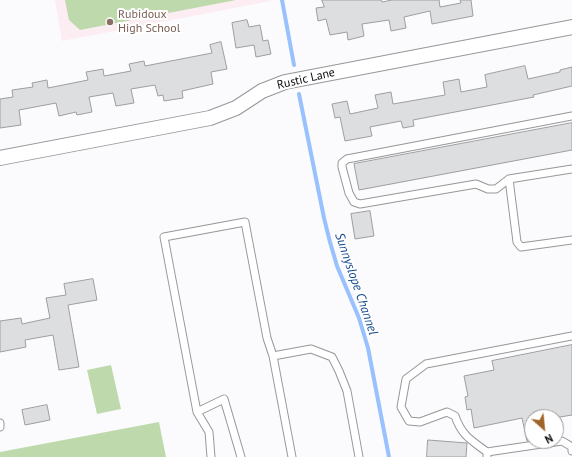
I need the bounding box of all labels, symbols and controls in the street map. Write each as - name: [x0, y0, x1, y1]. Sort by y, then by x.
- place label: Rubidoux High School: [118, 8, 180, 36]
- marker: Rubidoux High School: [105, 17, 115, 27]
- street label: Rustic Lane: [276, 65, 336, 93]
- water label: Sunnyslope Channel: [331, 231, 381, 337]
- north arrow: [524, 409, 564, 449]
- text: N: [543, 431, 555, 447]

